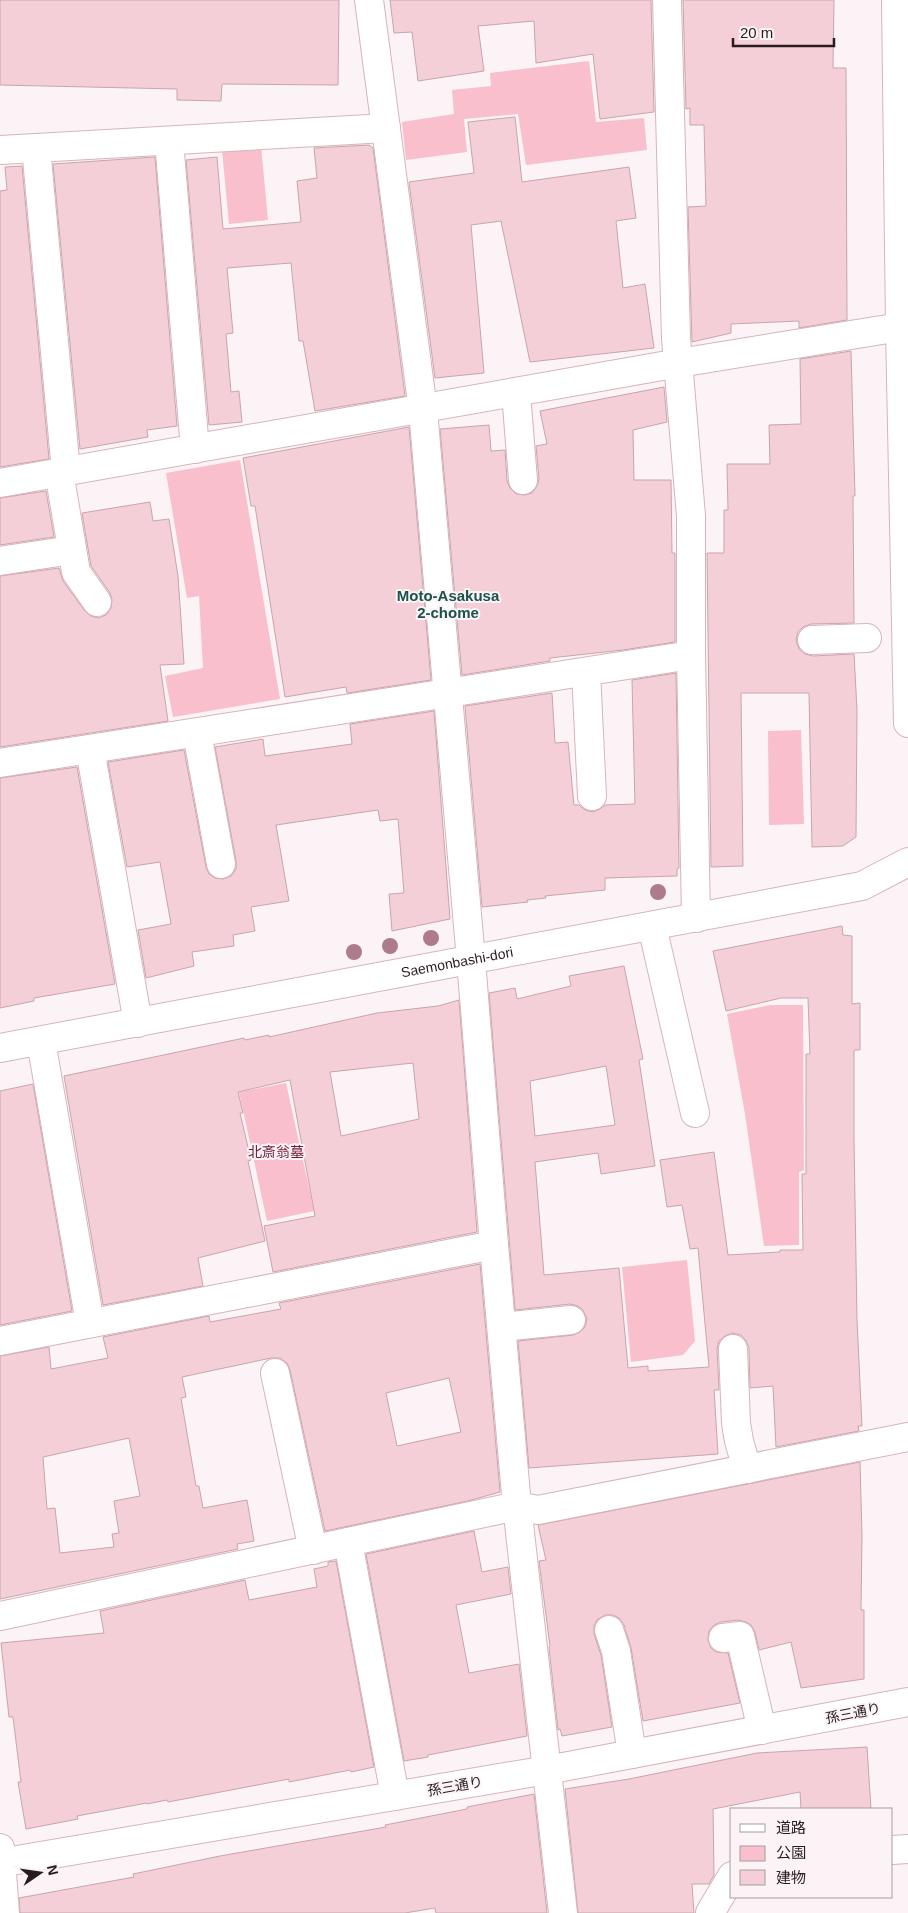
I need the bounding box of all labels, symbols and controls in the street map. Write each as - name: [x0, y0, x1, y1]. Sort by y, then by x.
- scale bar: [733, 15, 834, 47]
- text: 20 m: [740, 24, 773, 41]
- district label: Moto-Asakusa 2-chome: [397, 587, 500, 621]
- street label: Saemonbashi-dori: [400, 944, 514, 980]
- park label: 北斎翁墓: [248, 1144, 304, 1160]
- street label: 孫三通り: [824, 1700, 882, 1726]
- street label: 孫三通り: [426, 1773, 484, 1799]
- legend: [730, 1808, 893, 1898]
- text: 道路: [776, 1819, 806, 1836]
- text: 公園: [776, 1844, 806, 1861]
- north arrow: [15, 1848, 65, 1898]
- text: N: [44, 1863, 62, 1877]
- text: 建物: [776, 1869, 806, 1886]

